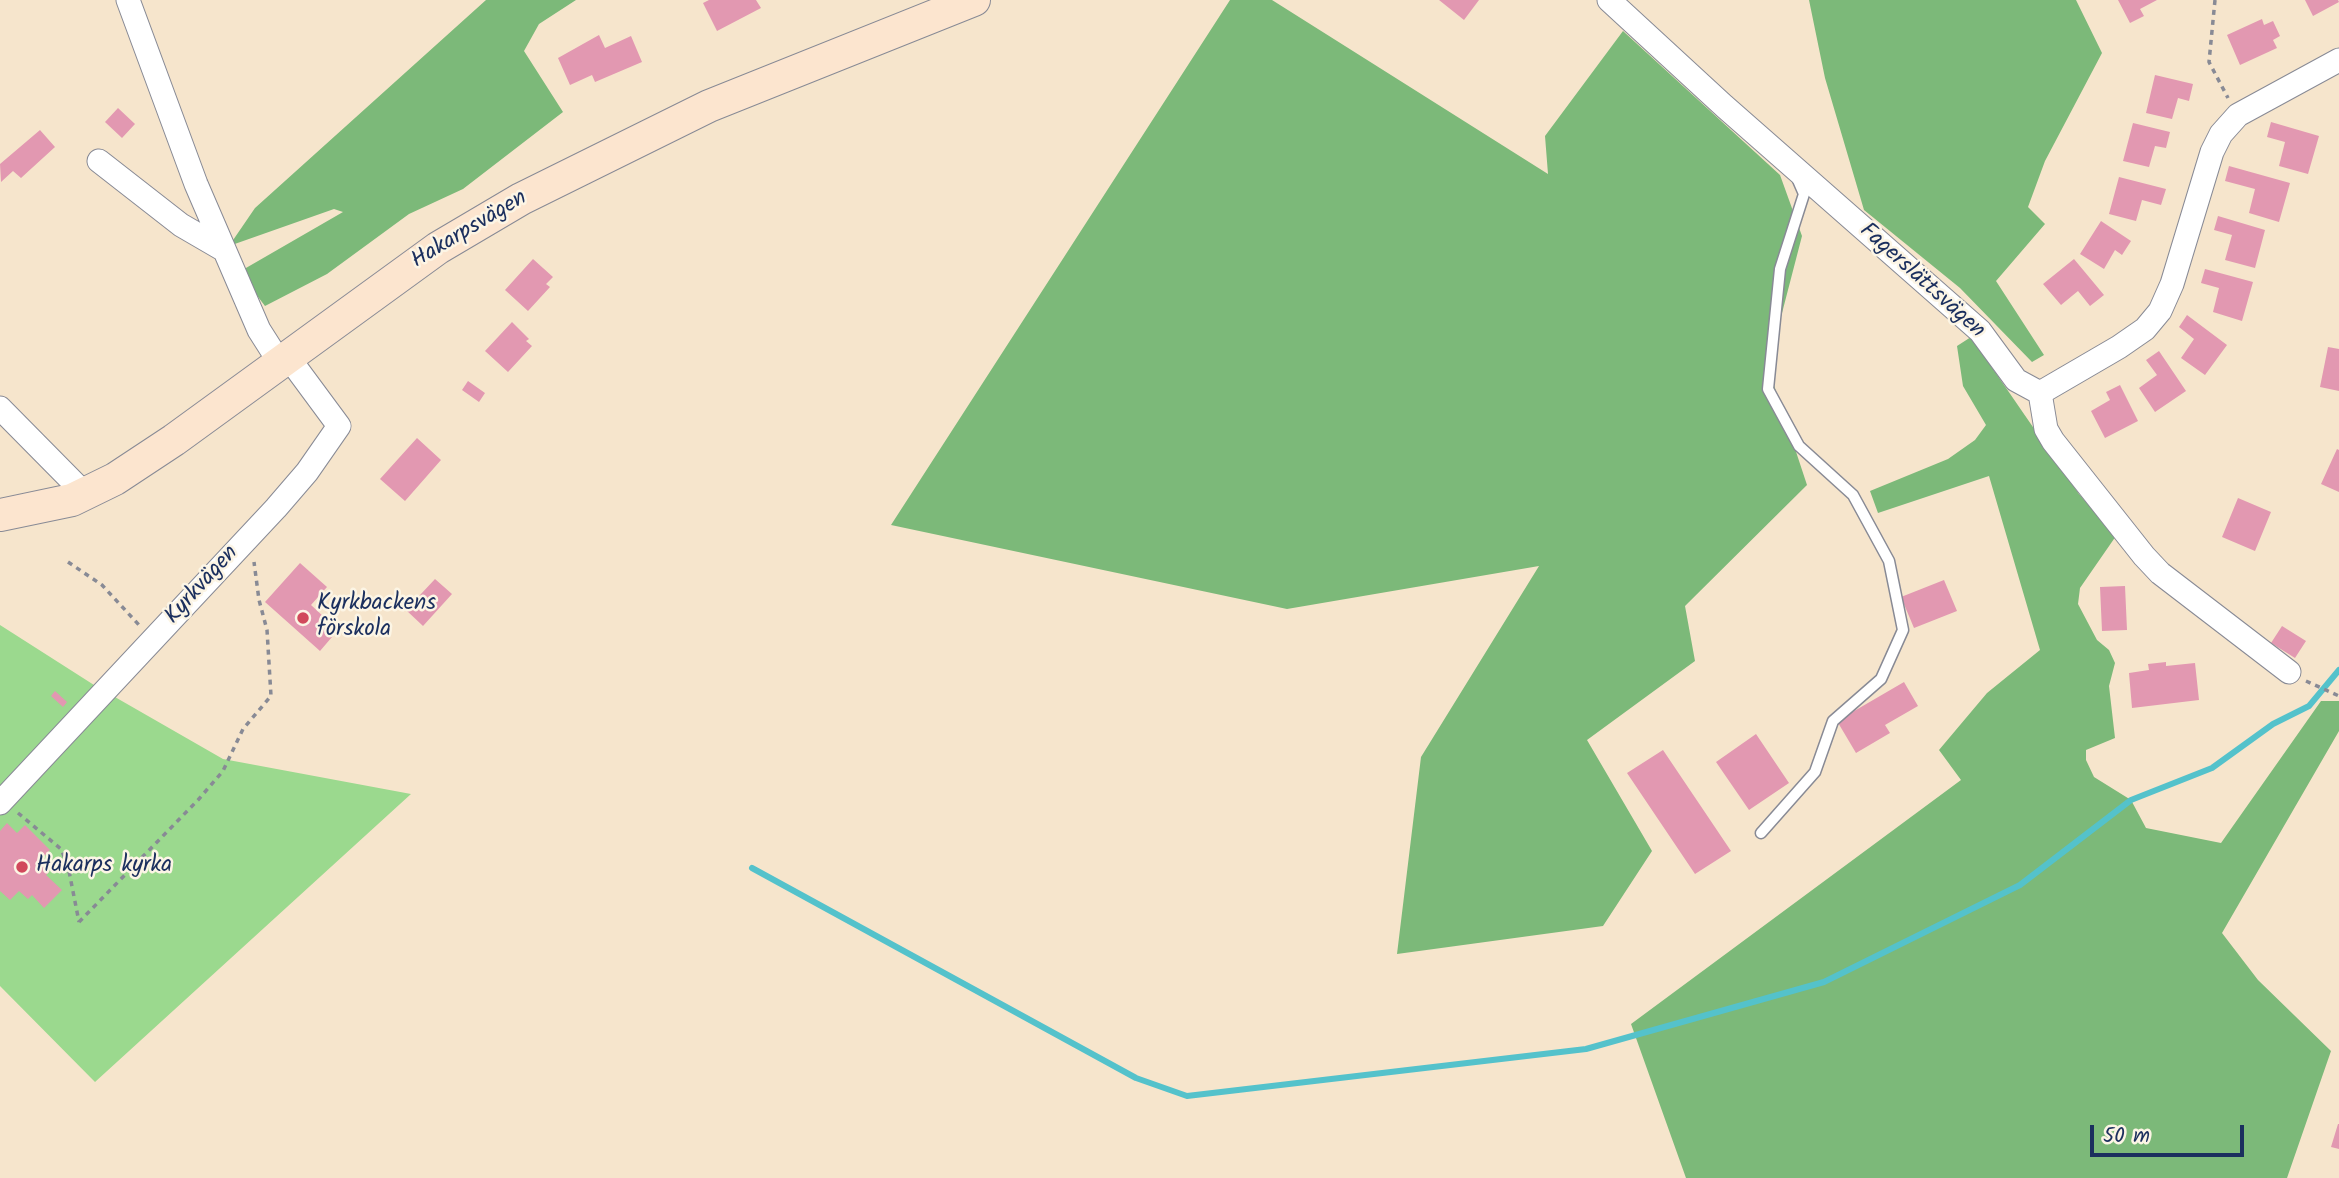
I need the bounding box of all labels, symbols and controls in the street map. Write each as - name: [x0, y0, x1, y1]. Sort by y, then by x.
- street label: Hakarpsvägen: [407, 186, 533, 276]
- street label: Fagerslättsvägen: [1852, 218, 1990, 346]
- street label: Kyrkvägen: [160, 541, 246, 631]
- place label: Kyrkbackens förskola: [317, 591, 436, 645]
- marker: Kyrkbackens förskola: [295, 610, 311, 626]
- place label: Hakarps kyrka: [36, 853, 172, 881]
- marker: Hakarps kyrka: [14, 859, 30, 875]
- scale bar: [2094, 1112, 2248, 1156]
- text: 50 m: [2103, 1120, 2150, 1153]

